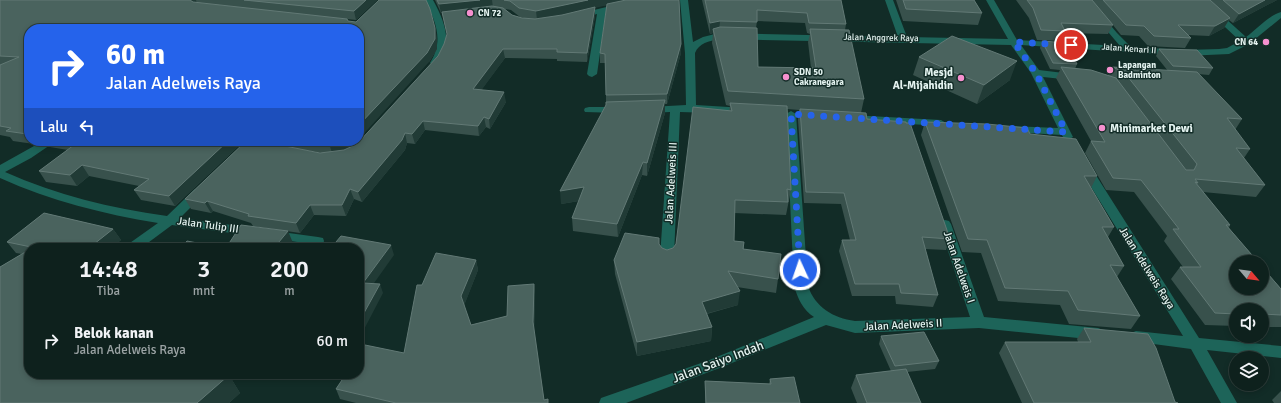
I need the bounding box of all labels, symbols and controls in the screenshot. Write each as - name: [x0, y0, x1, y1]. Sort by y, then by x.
- marker: CN 72: [465, 8, 475, 18]
- place label: CN 72: [478, 8, 502, 19]
- pin: [1054, 28, 1088, 62]
- street label: Jalan Anggrek Raya: [843, 32, 919, 44]
- icon: arrive: [1060, 34, 1082, 56]
- place label: CN 64: [1235, 37, 1258, 48]
- marker: CN 64: [1261, 37, 1271, 47]
- text: 60 m: [106, 38, 165, 72]
- icon: right: [40, 40, 92, 92]
- street label: Jalan Kenari II: [1101, 42, 1157, 56]
- place label: Lapangan Badminton: [1118, 60, 1161, 81]
- marker: Lapangan Badminton: [1105, 65, 1115, 75]
- place label: Mesjd Al-Mijahidin: [893, 66, 953, 92]
- place label: SDN 50 Cakranegara: [794, 67, 844, 88]
- text: Jalan Adelweis Raya: [106, 72, 261, 94]
- marker: SDN 50 Cakranegara: [781, 72, 791, 82]
- marker: Mesjd Al-Mijahidin: [956, 73, 966, 83]
- icon: left: [76, 116, 98, 138]
- text: Lalu: [40, 118, 68, 136]
- place label: Minimarket Dewi: [1110, 122, 1193, 135]
- marker: Minimarket Dewi: [1097, 123, 1107, 133]
- street label: Jalan Adelweis III: [662, 142, 680, 224]
- street label: Jalan Tulip III: [176, 214, 240, 236]
- street label: Jalan Adelweis Raya: [1116, 224, 1178, 312]
- street label: Jalan Adelweis I: [941, 229, 977, 305]
- position arrow: [779, 249, 821, 291]
- text: 14:48: [79, 254, 138, 284]
- text: 3: [197, 254, 210, 284]
- text: 200: [270, 254, 309, 284]
- north arrow: [1229, 255, 1269, 295]
- map controls: [1229, 255, 1269, 391]
- text: Tiba: [97, 283, 120, 299]
- text: mnt: [193, 283, 215, 299]
- text: m: [284, 283, 295, 299]
- button: sound: [1229, 303, 1269, 343]
- street label: Jalan Adelweis II: [863, 316, 943, 334]
- text: Belok kanan: [74, 324, 154, 342]
- icon: right: [40, 330, 62, 352]
- text: 60 m: [317, 332, 348, 350]
- street label: Jalan Saiyo Indah: [670, 337, 766, 387]
- text: Jalan Adelweis Raya: [74, 342, 186, 358]
- button: layers: [1229, 351, 1269, 391]

